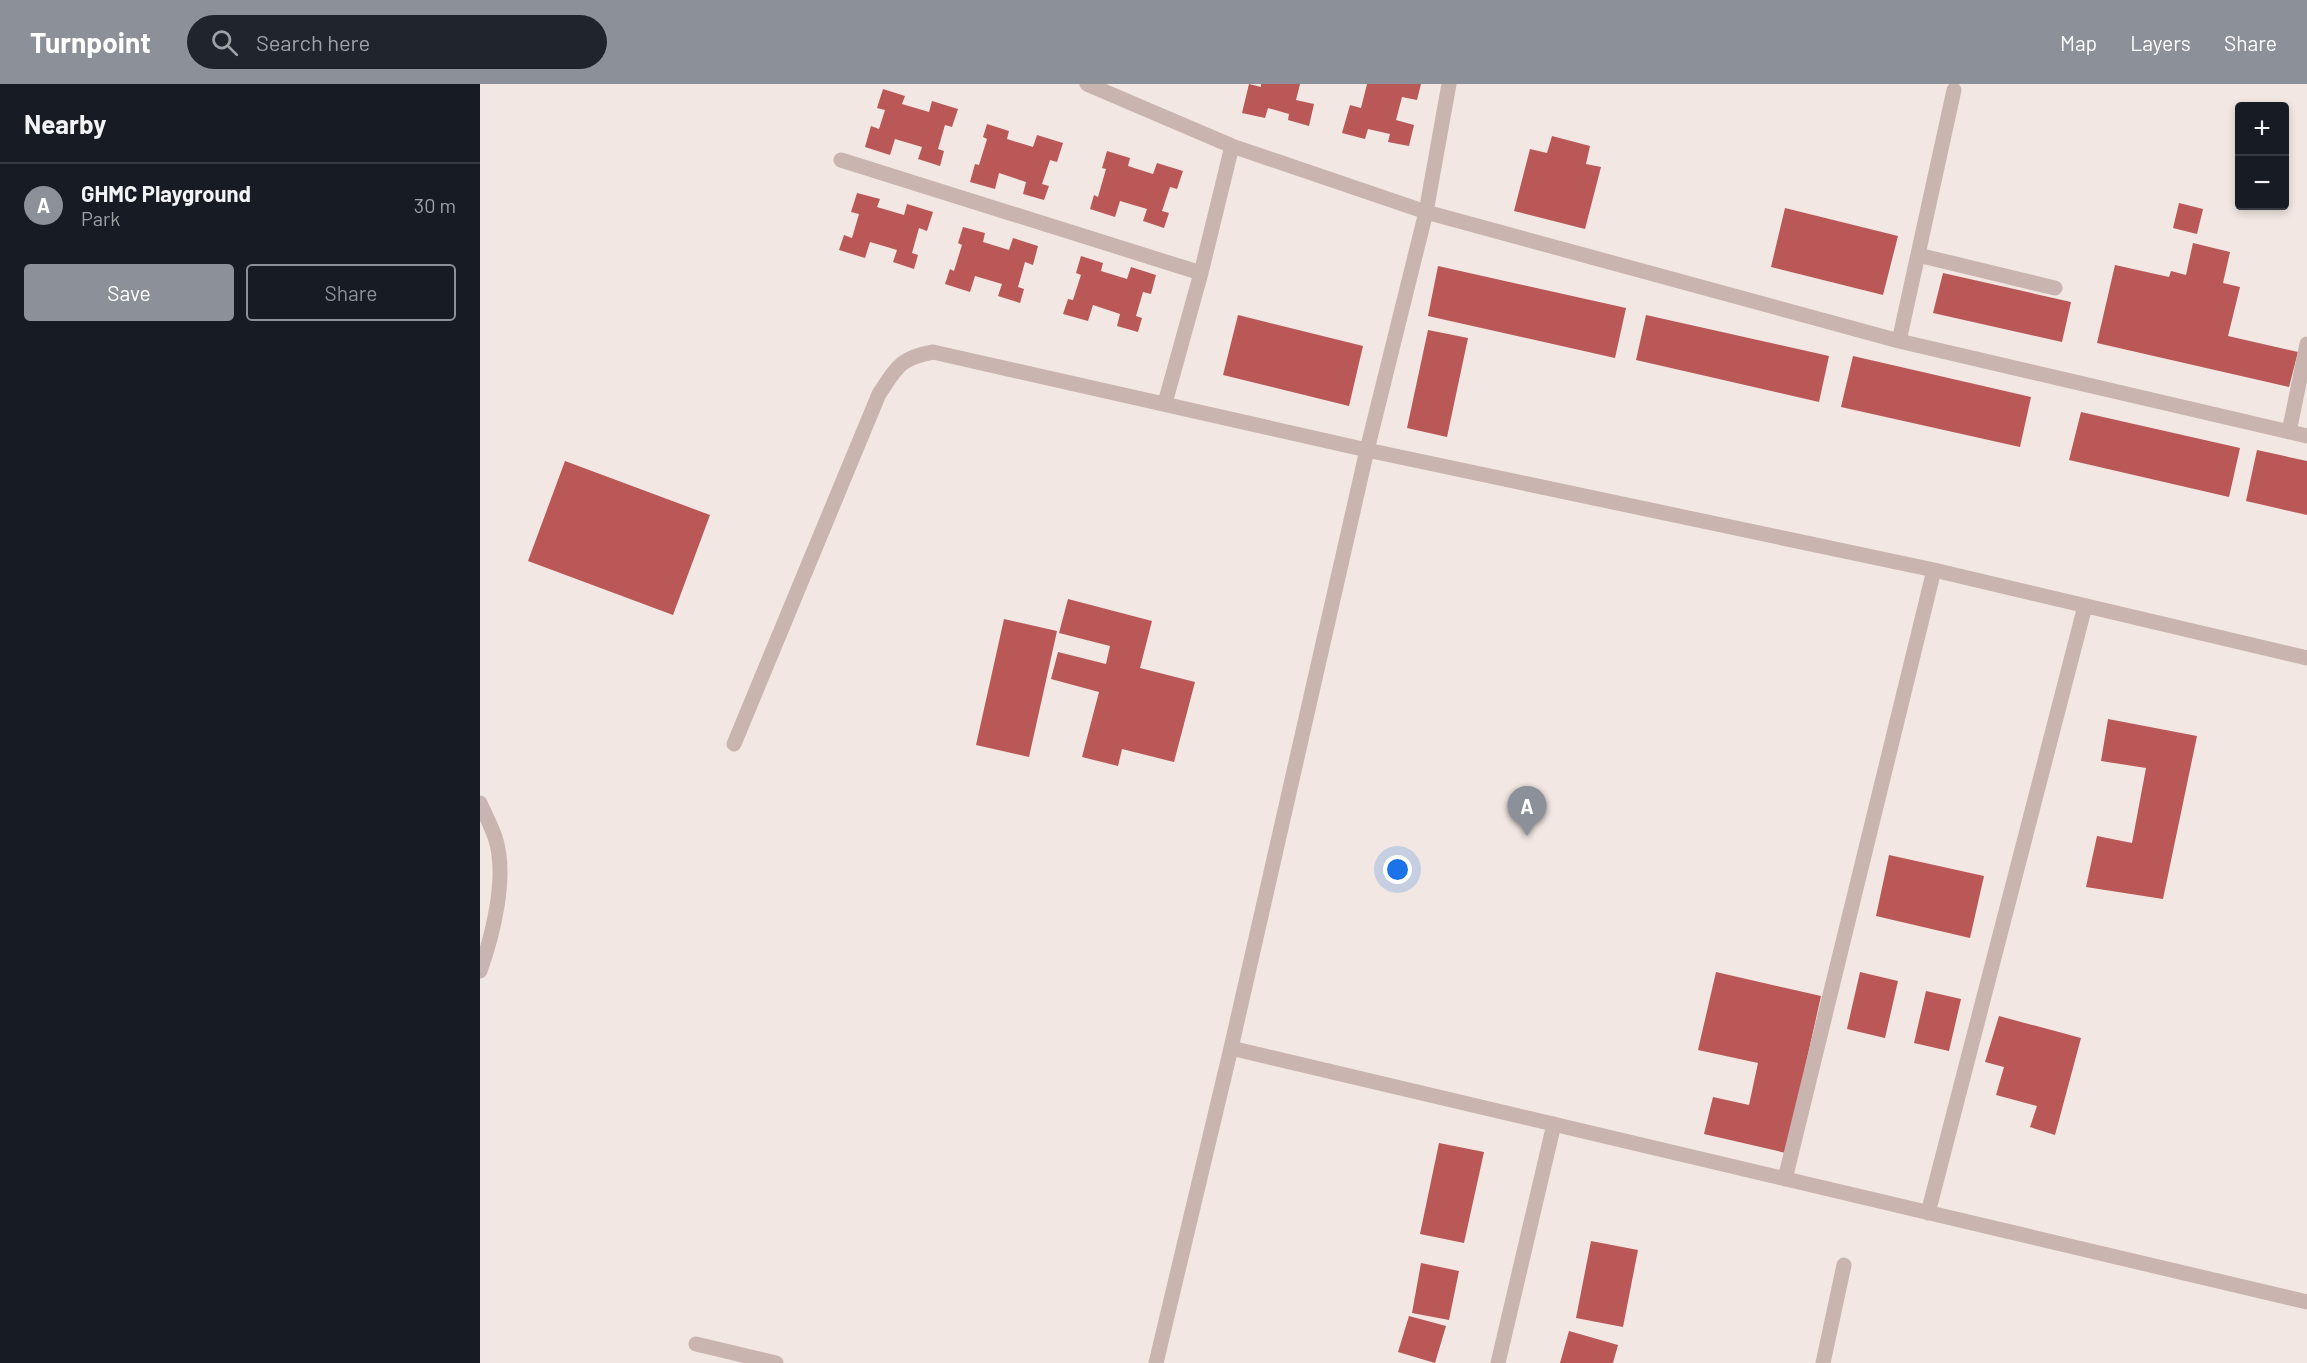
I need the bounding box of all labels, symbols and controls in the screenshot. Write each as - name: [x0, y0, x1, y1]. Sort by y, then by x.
- search box: [187, 15, 607, 69]
- text: Turnpoint: [30, 25, 151, 59]
- icon: search: [208, 26, 241, 59]
- text: Search here: [256, 29, 370, 55]
- text: Map: [2060, 30, 2097, 55]
- text: Layers: [2130, 30, 2191, 55]
- text: Share: [2224, 30, 2277, 55]
- map controls: [2235, 102, 2289, 210]
- button: +: [2235, 102, 2289, 156]
- text: Nearby: [24, 108, 106, 139]
- button: −: [2235, 156, 2289, 210]
- text: GHMC Playground: [81, 180, 251, 206]
- text: A: [37, 193, 50, 217]
- text: 30 m: [414, 193, 456, 217]
- text: Park: [81, 206, 120, 230]
- button: Save: [24, 264, 234, 321]
- button: Share: [246, 264, 456, 321]
- pin: A: [1508, 786, 1546, 836]
- your location: [1383, 855, 1412, 884]

